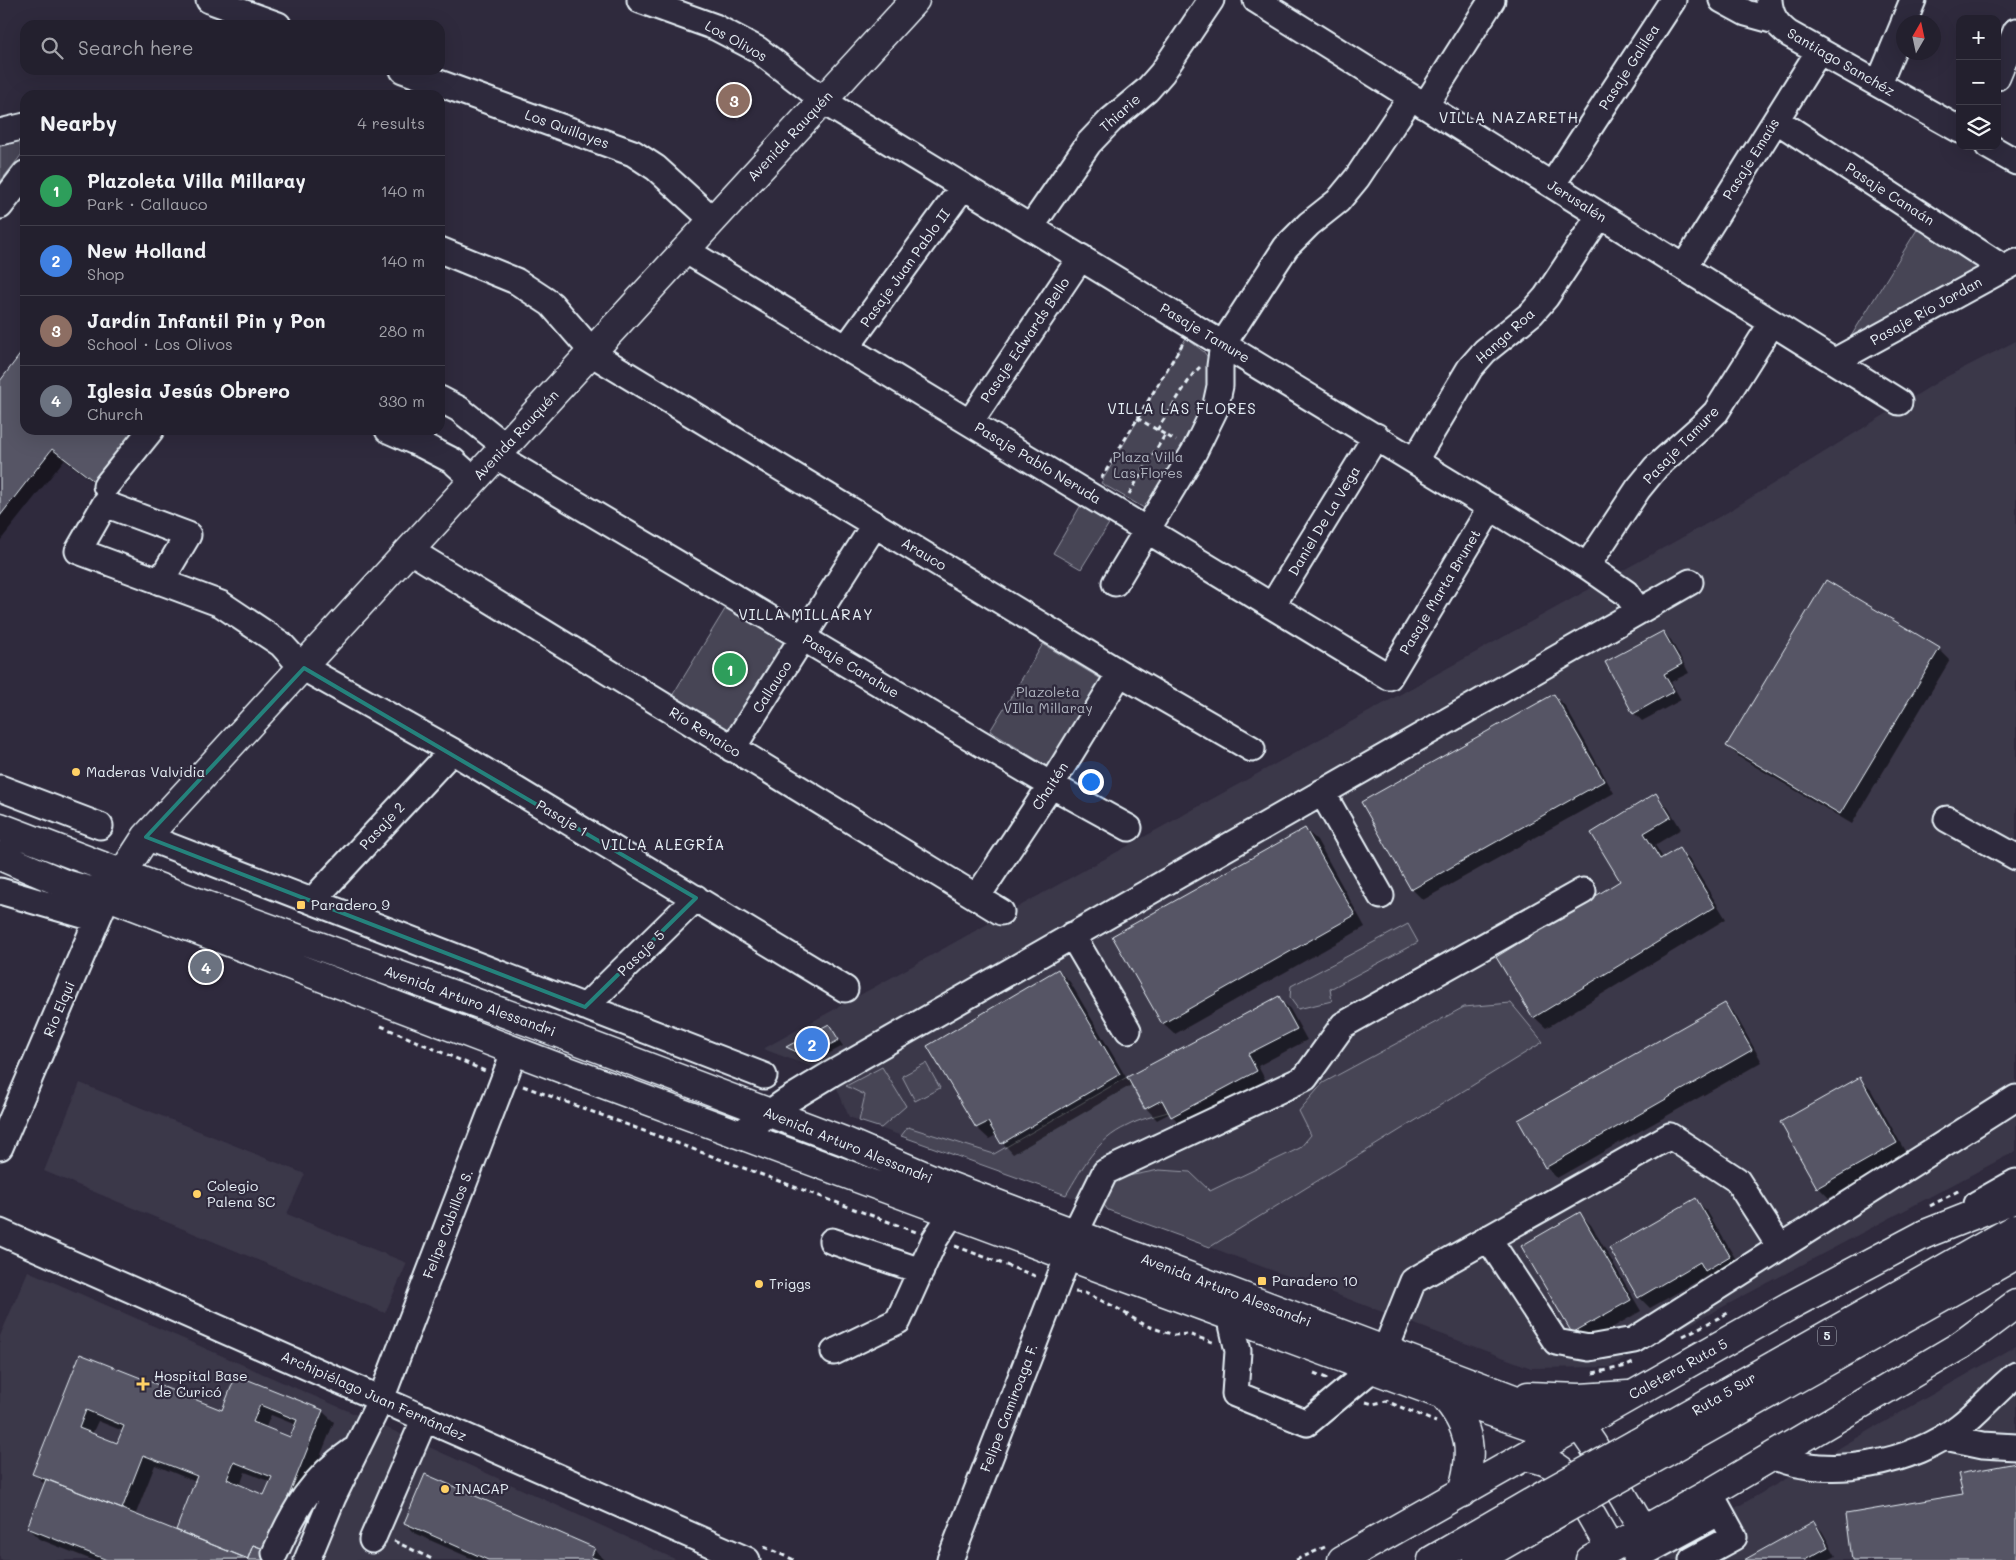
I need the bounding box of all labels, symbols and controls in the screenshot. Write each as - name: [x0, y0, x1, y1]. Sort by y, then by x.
- north arrow: [1896, 15, 1941, 60]
- map controls: [1956, 15, 2001, 150]
- button: +: [1956, 15, 2001, 60]
- street label: Los Olivos: [702, 16, 771, 65]
- search box: [20, 20, 445, 75]
- street label: Pasaje Galilea: [1594, 20, 1663, 113]
- street label: Santiago Sanchéz: [1784, 23, 1899, 100]
- icon: search: [38, 34, 66, 62]
- text: Search here: [78, 35, 194, 60]
- button: −: [1956, 60, 2001, 105]
- pin: 3: [718, 81, 750, 119]
- street label: Avenida Rauquén: [743, 86, 836, 185]
- street label: Thiarie: [1095, 89, 1144, 136]
- street label: Los Quillayes: [522, 104, 612, 153]
- button: layers: [1956, 105, 2001, 150]
- district label: VILLA NAZARETH: [1439, 107, 1579, 127]
- text: Nearby: [40, 109, 117, 136]
- text: 4 results: [357, 112, 425, 133]
- street label: Pasaje Emaús: [1718, 114, 1783, 203]
- street label: Pasaje Canaán: [1842, 158, 1938, 229]
- text: Plazoleta Villa Millaray: [87, 168, 306, 193]
- street label: Jerusalén: [1544, 175, 1610, 226]
- text: 1: [52, 180, 60, 201]
- text: 140 m: [381, 180, 425, 201]
- text: Park · Callauco: [87, 193, 208, 214]
- street label: Pasaje Juan Pablo II: [855, 205, 954, 331]
- text: New Holland: [87, 238, 206, 263]
- text: 2: [52, 250, 60, 271]
- text: 140 m: [381, 250, 425, 271]
- text: Shop: [87, 263, 124, 284]
- street label: Pasaje Río Jordan: [1866, 272, 1985, 349]
- street label: Pasaje Edwards Bello: [976, 273, 1074, 406]
- street label: Pasaje Tamure: [1157, 298, 1254, 367]
- street label: Hanga Roa: [1471, 304, 1538, 367]
- text: Jardín Infantil Pin y Pon: [87, 308, 325, 333]
- text: 3: [51, 320, 61, 341]
- text: 280 m: [379, 320, 425, 341]
- text: School · Los Olivos: [87, 333, 233, 354]
- text: Iglesia Jesús Obrero: [87, 378, 290, 403]
- street label: Avenida Rauquén: [469, 385, 562, 484]
- text: 4: [51, 390, 61, 411]
- text: 330 m: [379, 390, 425, 411]
- district label: VILLA LAS FLORES: [1107, 398, 1257, 418]
- street label: Pasaje Tamure: [1638, 401, 1723, 488]
- text: Church: [87, 403, 143, 424]
- street label: Pasaje Pablo Neruda: [971, 417, 1105, 508]
- park label: Plaza Villa Las Flores: [1113, 447, 1183, 482]
- street label: Daniel De La Vega: [1283, 462, 1364, 579]
- street label: Pasaje Marta Brunet: [1395, 526, 1485, 658]
- street label: Arauco: [898, 533, 950, 574]
- district label: VILLA MILLARAY: [738, 604, 874, 624]
- street label: Pasaje Carahue: [800, 629, 903, 702]
- pin: 1: [714, 650, 746, 688]
- street label: Callauco: [748, 657, 796, 717]
- park label: Plazoleta VIlla Millaray: [1003, 682, 1093, 717]
- street label: Río Renaico: [666, 702, 745, 761]
- street label: Chaitén: [1027, 758, 1072, 813]
- place label: Maderas Valvidia: [86, 762, 205, 781]
- marker: Maderas Valvidia: [70, 766, 82, 778]
- your location: [1078, 769, 1104, 795]
- street label: Pasaje 1: [533, 795, 592, 840]
- street label: Pasaje 2: [355, 798, 409, 854]
- district label: VILLA ALEGRÍA: [601, 834, 725, 854]
- place label: Paradero 9: [311, 895, 390, 914]
- marker: Paradero 9: [295, 899, 307, 911]
- street label: Pasaje 5: [613, 925, 668, 980]
- pin: 4: [190, 948, 222, 986]
- street label: Avenida Arturo Alessandri: [382, 961, 558, 1040]
- street label: Río Elqui: [38, 978, 79, 1039]
- pin: 2: [796, 1025, 828, 1063]
- street label: Avenida Arturo Alessandri: [761, 1102, 936, 1187]
- street label: Felipe Cubillos S.: [418, 1166, 477, 1281]
- place label: Colegio Palena SC: [207, 1176, 275, 1211]
- marker: Colegio Palena SC: [191, 1188, 203, 1200]
- street label: Avenida Arturo Alessandri: [1138, 1248, 1314, 1331]
- place label: Paradero 10: [1272, 1271, 1358, 1290]
- place label: Triggs: [769, 1274, 811, 1293]
- marker: Paradero 10: [1256, 1275, 1268, 1287]
- marker: Triggs: [753, 1278, 765, 1290]
- road number: 5: [1818, 1326, 1836, 1345]
- street label: Caletera Ruta 5: [1625, 1334, 1731, 1404]
- street label: Felipe Camiroaga F.: [975, 1341, 1042, 1475]
- street label: Archipiélago Juan Fernández: [278, 1346, 470, 1445]
- place label: Hospital Base de Curicó: [154, 1366, 248, 1401]
- street label: Ruta 5 Sur: [1688, 1368, 1759, 1420]
- marker: Hospital Base de Curicó: [136, 1377, 150, 1391]
- place label: INACAP: [455, 1479, 509, 1498]
- marker: INACAP: [439, 1483, 451, 1495]

